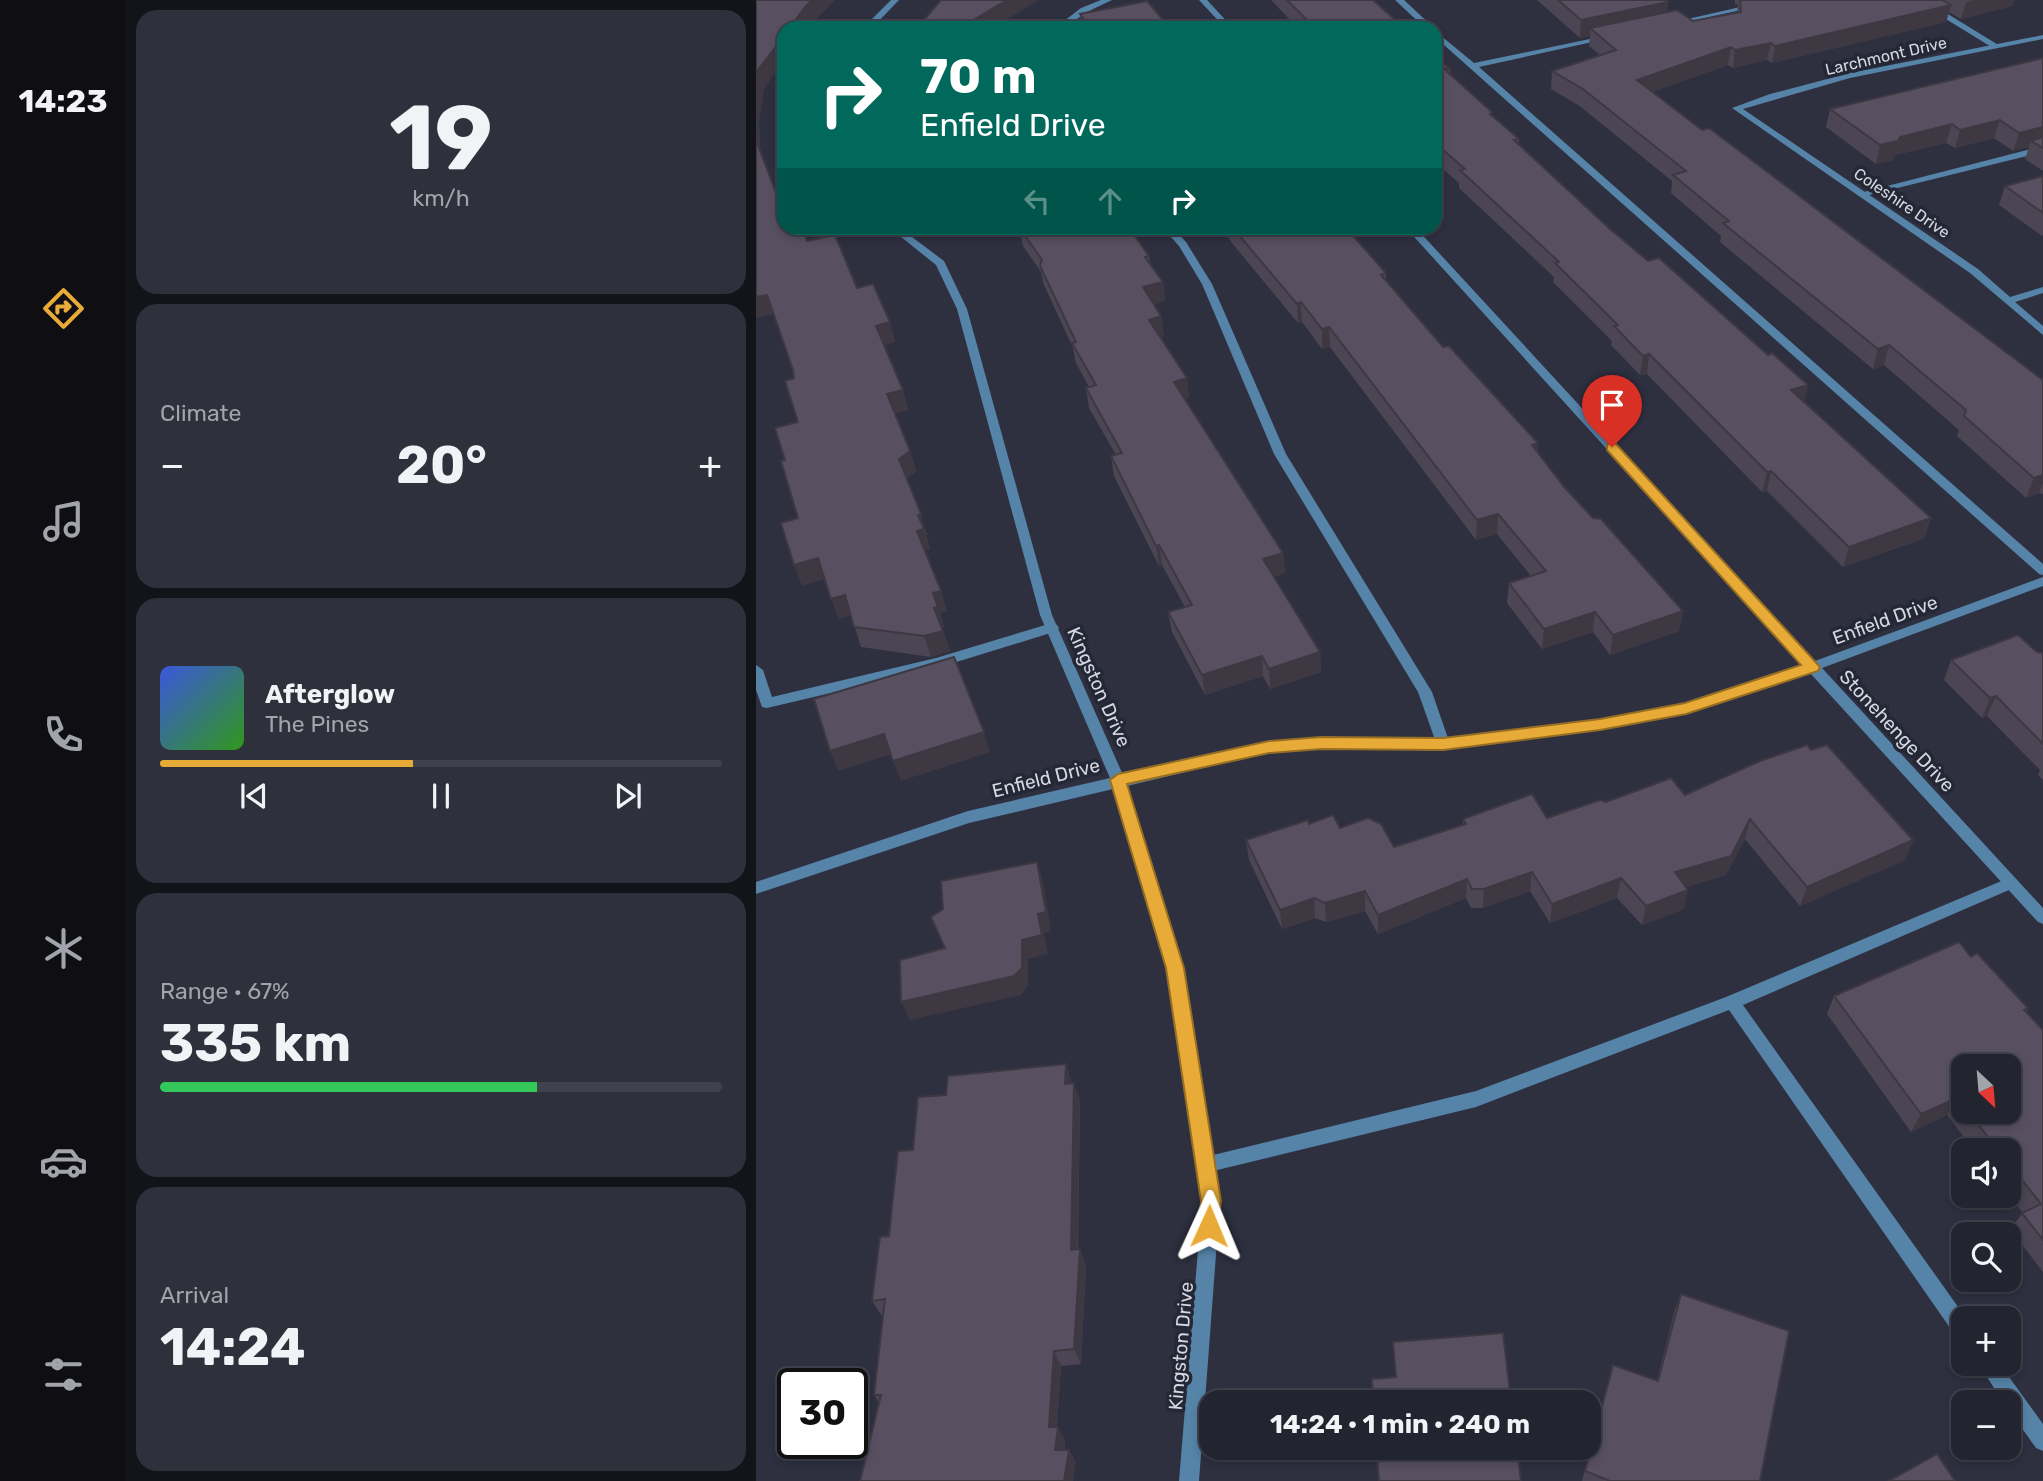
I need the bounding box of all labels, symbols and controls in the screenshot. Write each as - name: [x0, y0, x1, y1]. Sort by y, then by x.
- street label: Larchmont Drive: [1823, 33, 1949, 79]
- text: 70 m: [920, 47, 1037, 105]
- icon: right: [805, 49, 896, 140]
- text: 14:23: [19, 82, 108, 120]
- text: 19: [389, 84, 493, 192]
- text: Enfield Drive: [920, 106, 1106, 144]
- street label: Coleshire Drive: [1850, 164, 1954, 242]
- icon: left: [1018, 182, 1056, 220]
- icon: ahead: [1091, 182, 1129, 220]
- icon: right: [1164, 182, 1202, 220]
- text: km/h: [412, 184, 470, 212]
- icon: directions: [39, 284, 88, 333]
- pin: [1582, 375, 1642, 447]
- icon: arrive: [1593, 386, 1631, 424]
- text: Climate: [160, 399, 241, 427]
- text: 20°: [396, 434, 487, 496]
- text: −: [160, 442, 185, 488]
- text: +: [698, 442, 722, 488]
- icon: music: [39, 497, 88, 546]
- street label: Enfield Drive: [1829, 590, 1941, 650]
- street label: Kingston Drive: [1062, 623, 1136, 751]
- street label: Stonehenge Drive: [1835, 665, 1959, 797]
- text: Afterglow: [265, 679, 395, 710]
- icon: phone: [39, 710, 88, 759]
- text: The Pines: [265, 710, 369, 738]
- street label: Enfield Drive: [990, 754, 1102, 802]
- icon: previous: [235, 777, 273, 815]
- icon: pause: [422, 777, 460, 815]
- icon: next: [609, 777, 647, 815]
- icon: climate: [39, 924, 88, 973]
- text: Range · 67%: [160, 977, 290, 1005]
- text: 335 km: [160, 1012, 351, 1074]
- north arrow: [1951, 1054, 2021, 1124]
- map controls: [1951, 1054, 2021, 1460]
- icon: car: [39, 1137, 88, 1186]
- button: sound: [1951, 1138, 2021, 1208]
- position arrow: [1172, 1189, 1246, 1263]
- button: search: [1951, 1222, 2021, 1292]
- text: Arrival: [160, 1281, 229, 1309]
- street label: Kingston Drive: [1164, 1281, 1198, 1411]
- button: +: [1951, 1306, 2021, 1376]
- text: 14:24: [160, 1316, 306, 1378]
- icon: filters: [39, 1350, 88, 1399]
- speed limit sign: 30: [777, 1368, 868, 1459]
- button: −: [1951, 1390, 2021, 1460]
- text: 14:24 · 1 min · 240 m: [1270, 1409, 1530, 1440]

